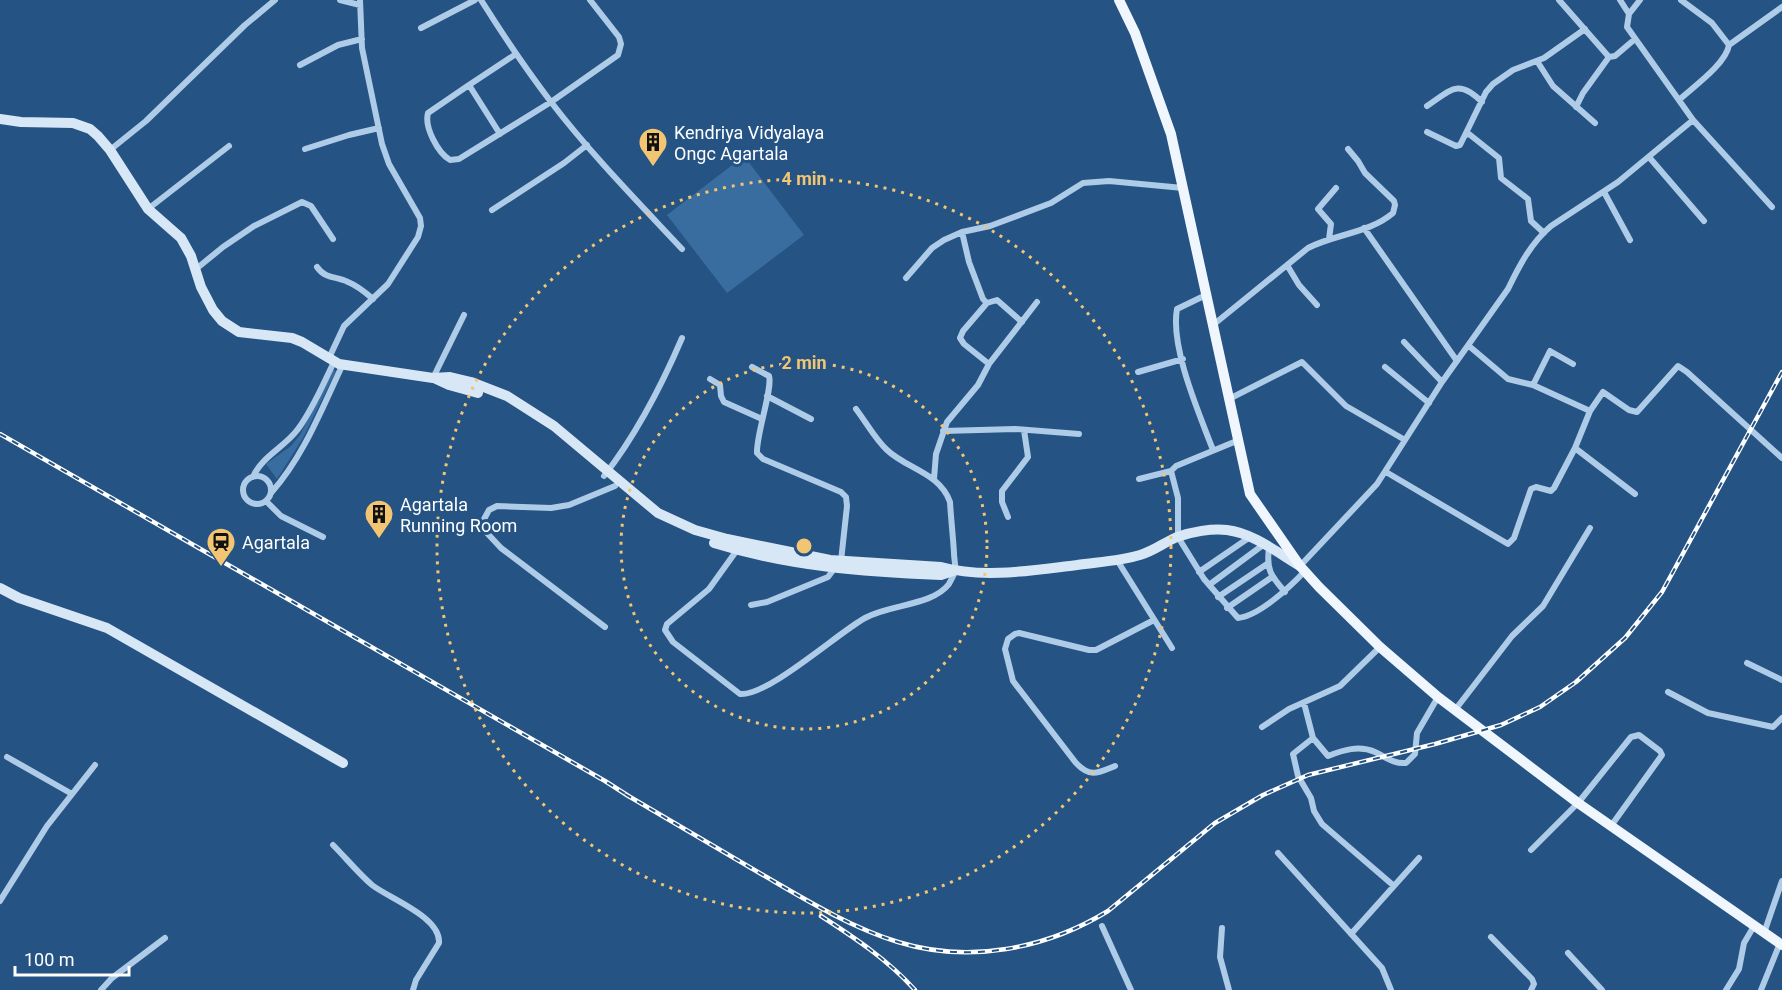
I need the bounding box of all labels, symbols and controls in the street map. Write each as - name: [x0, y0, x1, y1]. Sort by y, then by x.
- place label: Kendriya Vidyalaya Ongc Agartala: [674, 122, 824, 164]
- building icon: Kendriya Vidyalaya Ongc Agartala: [637, 126, 669, 168]
- text: 4 min: [781, 168, 827, 189]
- text: 2 min: [781, 352, 827, 373]
- place label: Agartala Running Room: [400, 494, 517, 536]
- building icon: Agartala Running Room: [363, 498, 395, 540]
- station icon: Agartala: [205, 526, 237, 568]
- place label: Agartala: [242, 532, 310, 553]
- centre of rings: [794, 536, 814, 556]
- scale bar: [15, 939, 129, 977]
- text: 100 m: [24, 949, 75, 970]

